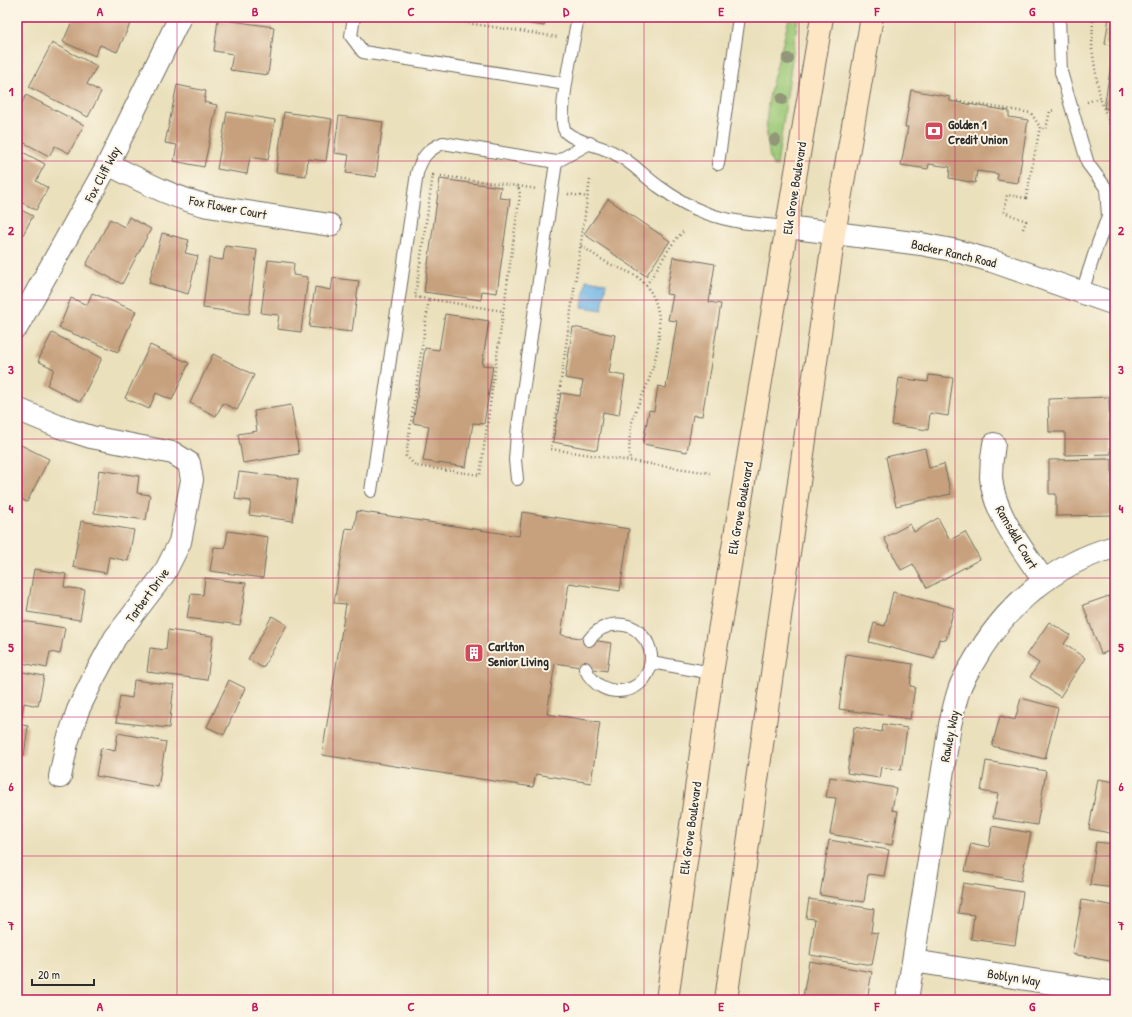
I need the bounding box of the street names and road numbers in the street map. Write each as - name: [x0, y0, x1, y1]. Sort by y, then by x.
- street label: Elk Grove Boulevard: [778, 140, 810, 236]
- street label: Fox Cliff Way: [79, 142, 124, 206]
- street label: Fox Flower Court: [187, 190, 269, 223]
- street label: Backer Ranch Road: [910, 234, 998, 272]
- street label: Elk Grove Boulevard: [723, 460, 757, 556]
- street label: Ramsdell Court: [992, 502, 1043, 573]
- street label: Tarbert Drive: [121, 564, 173, 626]
- street label: Rawley Way: [935, 708, 963, 764]
- street label: Elk Grove Boulevard: [675, 780, 705, 876]
- street label: Boblyn Way: [986, 964, 1042, 990]

